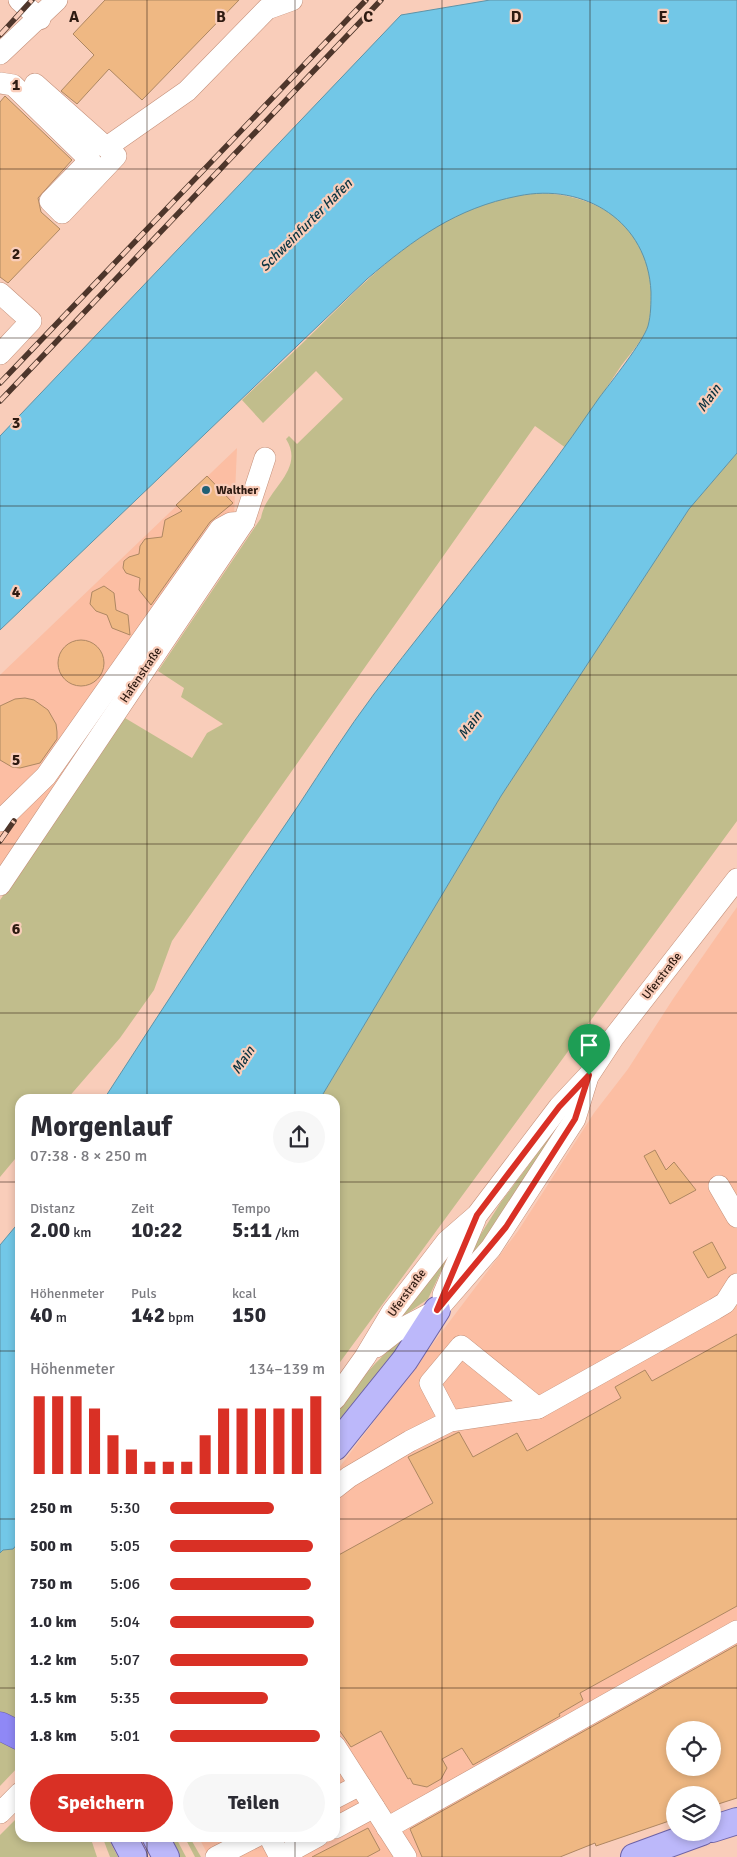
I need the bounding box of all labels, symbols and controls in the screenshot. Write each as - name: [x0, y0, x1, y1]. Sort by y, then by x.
- text: A: [69, 7, 80, 27]
- text: B: [216, 7, 226, 27]
- text: C: [363, 7, 373, 27]
- text: D: [511, 7, 522, 27]
- text: E: [658, 7, 668, 27]
- text: 1: [12, 75, 21, 95]
- water label: Schweinfurter Hafen: [256, 175, 356, 275]
- text: 2: [12, 244, 20, 264]
- water label: Main: [693, 381, 725, 415]
- text: 3: [12, 413, 20, 433]
- place label: Walther: [216, 483, 258, 498]
- marker: Walther: [200, 484, 212, 496]
- text: 4: [12, 582, 21, 602]
- street label: Hafenstraße: [117, 644, 165, 706]
- water label: Main: [454, 708, 486, 742]
- text: 5: [12, 750, 20, 770]
- text: 6: [12, 919, 21, 939]
- street label: Uferstraße: [639, 949, 685, 1003]
- pin: [568, 1024, 610, 1075]
- icon: arrive: [575, 1031, 603, 1059]
- water label: Main: [228, 1043, 259, 1077]
- text: Morgenlauf: [30, 1110, 172, 1144]
- button: share: [273, 1111, 325, 1163]
- text: 07:38 · 8 × 250 m: [30, 1146, 147, 1166]
- text: Distanz: [30, 1200, 75, 1217]
- text: Zeit: [131, 1200, 154, 1217]
- text: Tempo: [232, 1200, 271, 1217]
- text: 2.00: [30, 1217, 70, 1243]
- text: 10:22: [131, 1217, 183, 1243]
- text: 5:11: [232, 1217, 272, 1243]
- text: km: [70, 1224, 91, 1241]
- text: /km: [272, 1224, 299, 1241]
- street label: Uferstraße: [385, 1266, 429, 1320]
- text: Höhenmeter: [30, 1285, 104, 1302]
- text: Puls: [131, 1285, 157, 1302]
- text: kcal: [232, 1285, 257, 1302]
- text: 40: [30, 1302, 53, 1328]
- text: 142: [131, 1302, 165, 1328]
- text: 150: [232, 1302, 266, 1328]
- text: m: [53, 1309, 67, 1326]
- text: bpm: [165, 1309, 194, 1326]
- text: Höhenmeter: [30, 1359, 115, 1379]
- text: 134–139 m: [248, 1359, 325, 1379]
- text: 250 m: [30, 1498, 72, 1518]
- text: 5:30: [110, 1498, 140, 1518]
- text: 500 m: [30, 1536, 72, 1556]
- text: 5:05: [110, 1536, 140, 1556]
- text: 750 m: [30, 1574, 72, 1594]
- text: 5:06: [110, 1574, 140, 1594]
- text: 1.0 km: [30, 1612, 77, 1632]
- text: 5:04: [110, 1612, 140, 1632]
- text: 1.2 km: [30, 1650, 77, 1670]
- text: 5:07: [110, 1650, 140, 1670]
- text: 1.5 km: [30, 1688, 77, 1708]
- text: 5:35: [110, 1688, 140, 1708]
- map controls: [666, 1721, 721, 1841]
- button: locate: [666, 1721, 721, 1776]
- text: 1.8 km: [30, 1726, 77, 1746]
- text: 5:01: [110, 1726, 140, 1746]
- button: Speichern: [30, 1774, 173, 1832]
- button: Teilen: [183, 1774, 325, 1832]
- button: layers: [666, 1786, 721, 1841]

